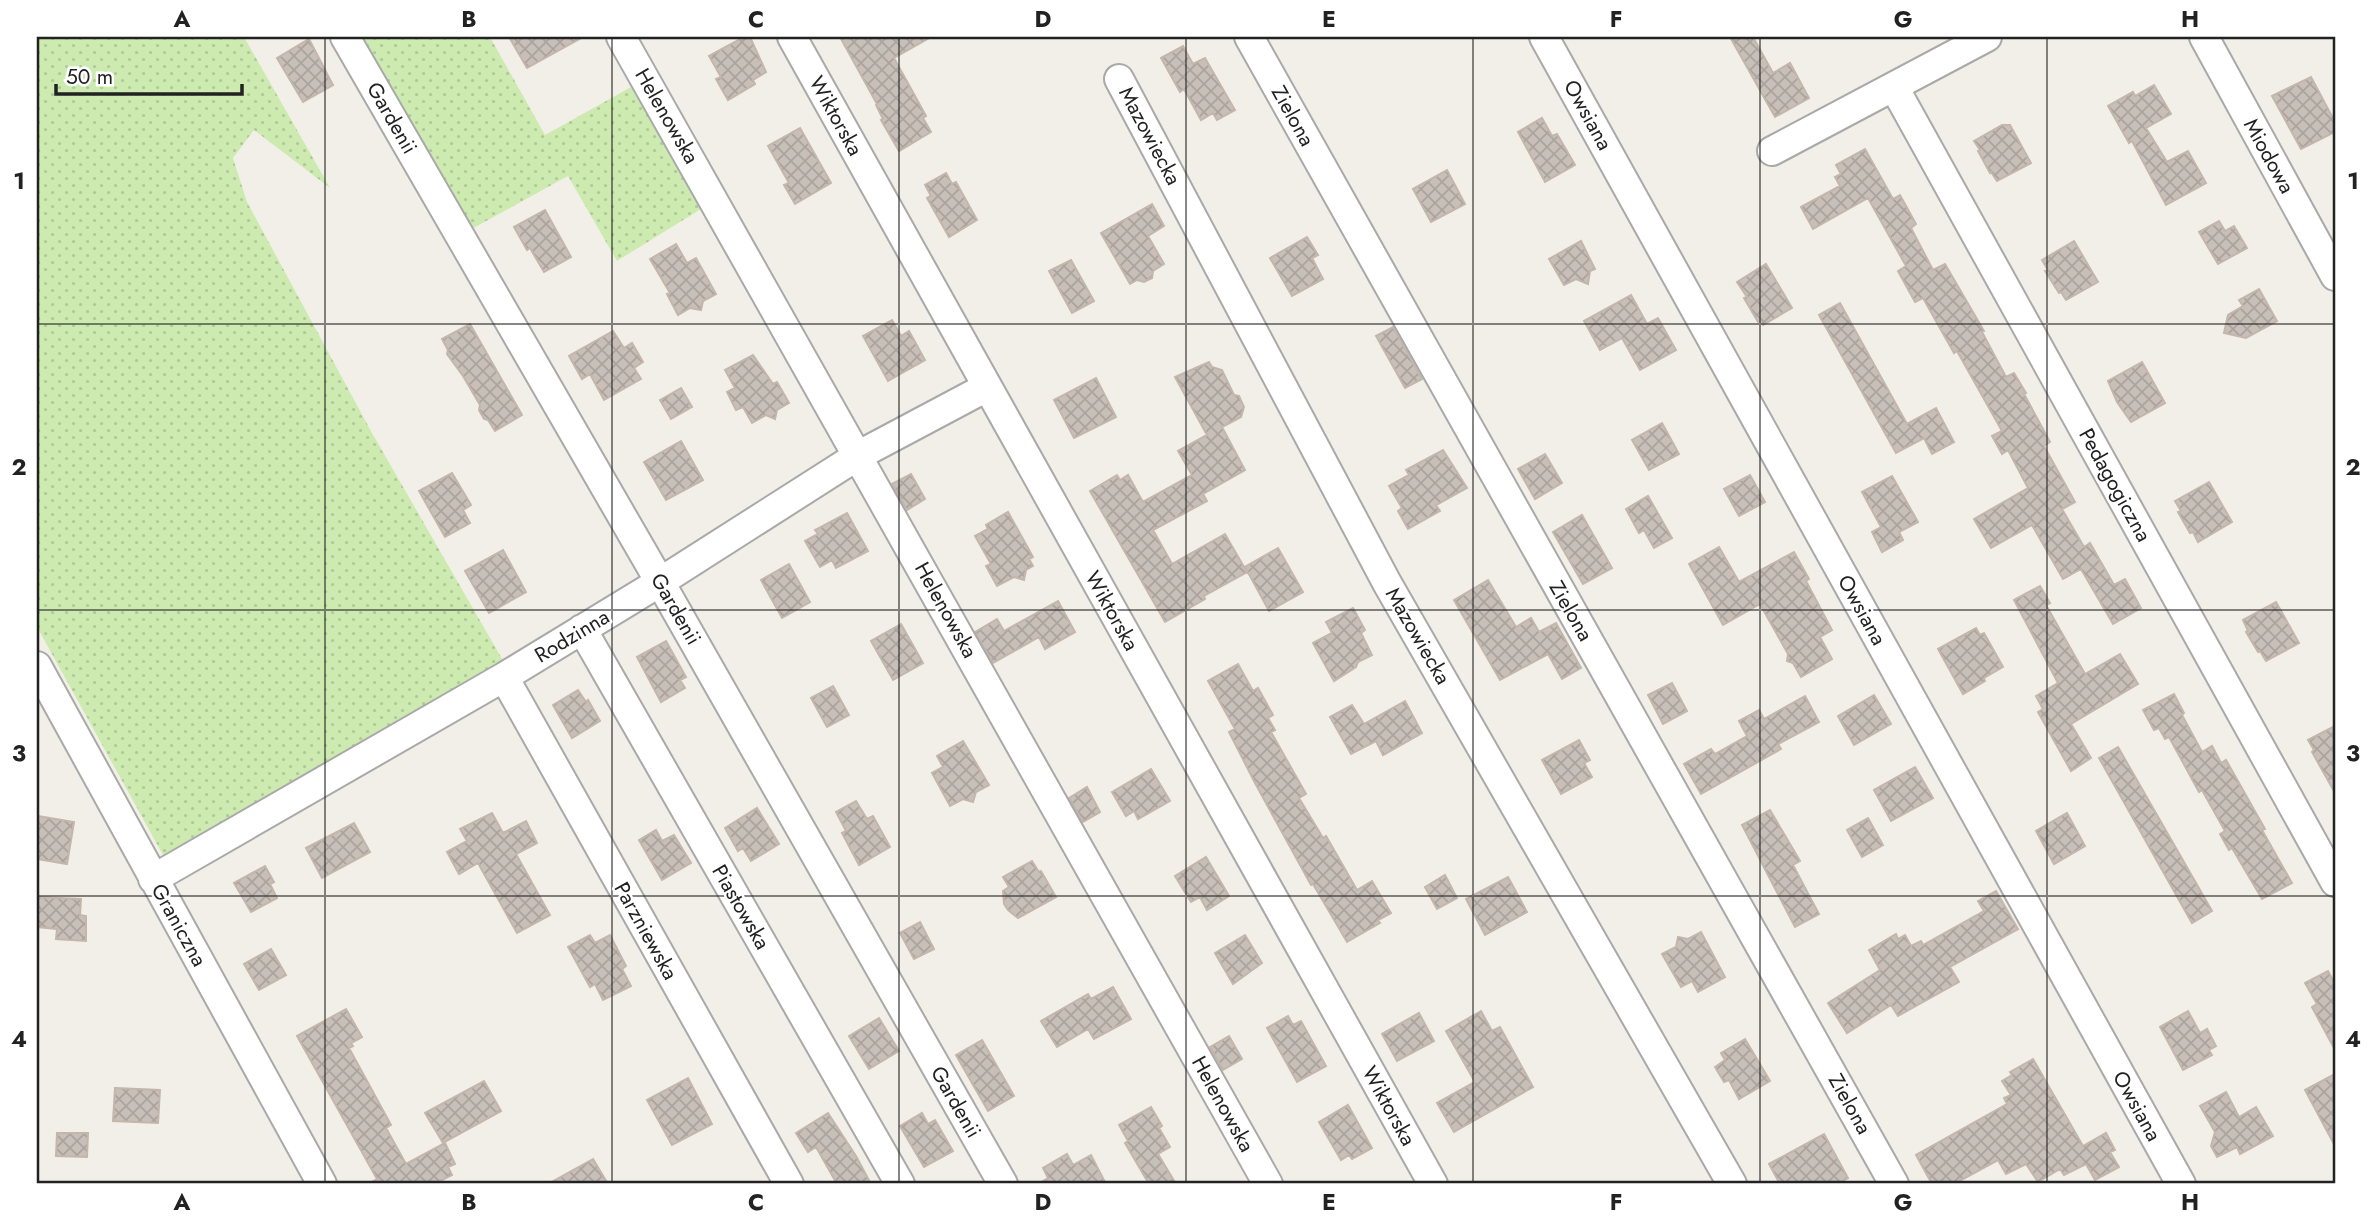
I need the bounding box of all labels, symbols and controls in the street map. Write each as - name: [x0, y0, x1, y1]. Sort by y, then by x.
- text: A: [173, 2, 191, 36]
- text: B: [461, 2, 477, 36]
- text: C: [748, 2, 764, 36]
- text: D: [1035, 2, 1052, 36]
- text: E: [1322, 2, 1336, 36]
- text: F: [1610, 2, 1622, 36]
- text: G: [1894, 2, 1912, 36]
- text: H: [2181, 2, 2199, 36]
- scale bar: [56, 52, 242, 96]
- text: 50 m: [66, 62, 113, 92]
- street label: Helenowska: [628, 63, 706, 169]
- street label: Wiktorska: [802, 71, 870, 161]
- street label: Owsiana: [1556, 74, 1620, 156]
- street label: Gardenii: [359, 77, 425, 159]
- street label: Zielona: [1264, 80, 1322, 152]
- street label: Mazowiecka: [1112, 81, 1188, 191]
- street label: Miodowa: [2236, 113, 2302, 199]
- text: 1: [13, 164, 25, 198]
- text: 1: [2347, 164, 2359, 198]
- street label: Pedagogiczna: [2071, 423, 2159, 547]
- text: 2: [11, 450, 27, 484]
- text: 2: [2345, 450, 2361, 484]
- street label: Helenowska: [907, 556, 985, 664]
- street label: Wiktorska: [1078, 566, 1146, 656]
- street label: Gardenii: [643, 568, 709, 650]
- street label: Owsiana: [1830, 569, 1894, 651]
- street label: Zielona: [1542, 575, 1600, 647]
- street label: Mazowiecka: [1378, 582, 1458, 690]
- street label: Rodzinna: [529, 602, 615, 670]
- text: 3: [12, 736, 26, 770]
- text: 3: [2346, 736, 2360, 770]
- street label: Piastowska: [705, 859, 777, 955]
- street label: Parzniewska: [607, 877, 685, 985]
- street label: Graniczna: [144, 878, 214, 972]
- text: 4: [11, 1022, 27, 1056]
- text: 4: [2345, 1022, 2361, 1056]
- street label: Helenowska: [1184, 1050, 1262, 1158]
- street label: Gardenii: [923, 1061, 989, 1143]
- street label: Wiktorska: [1355, 1061, 1423, 1151]
- street label: Owsiana: [2105, 1065, 2169, 1147]
- street label: Zielona: [1821, 1068, 1879, 1140]
- text: A: [173, 1185, 191, 1219]
- text: B: [461, 1185, 477, 1219]
- text: C: [748, 1185, 764, 1219]
- text: D: [1035, 1185, 1052, 1219]
- text: E: [1322, 1185, 1336, 1219]
- text: F: [1610, 1185, 1622, 1219]
- text: G: [1894, 1185, 1912, 1219]
- text: H: [2181, 1185, 2199, 1219]

